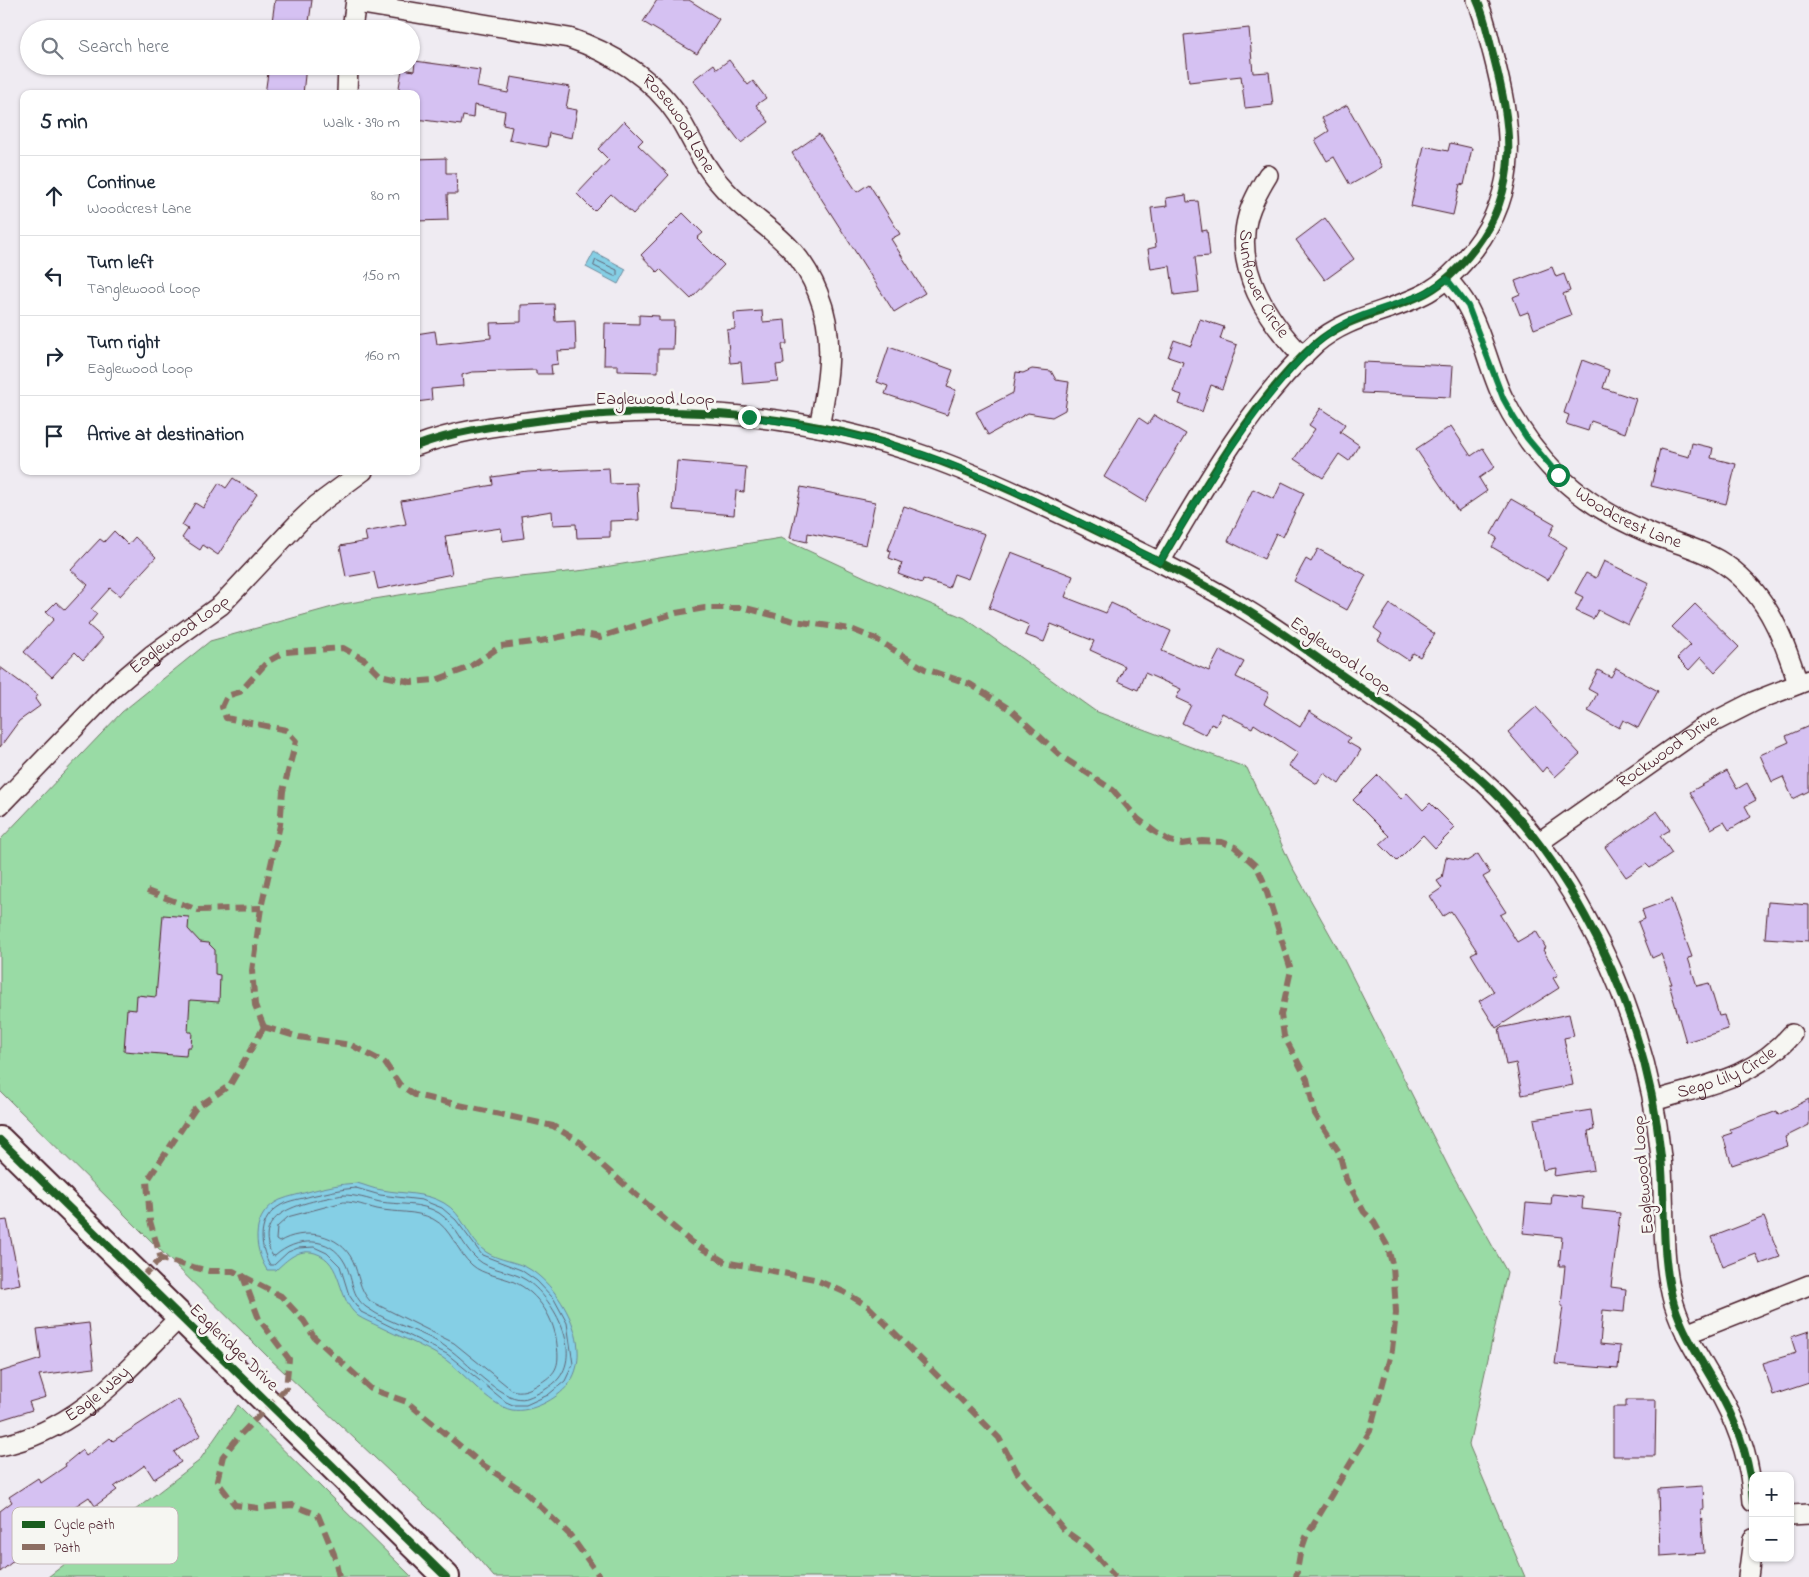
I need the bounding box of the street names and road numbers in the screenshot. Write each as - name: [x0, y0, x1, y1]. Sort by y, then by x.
- street label: Rosewood Lane: [635, 69, 721, 180]
- street label: Sunflower Circle: [1231, 229, 1295, 345]
- street label: Eaglewood Loop: [595, 387, 715, 414]
- street label: Woodcrest Lane: [1569, 481, 1686, 557]
- street label: Eaglewood Loop: [124, 590, 237, 681]
- street label: Eaglewood Loop: [1283, 611, 1396, 702]
- street label: Rockwood Drive: [1612, 708, 1724, 796]
- street label: Sego Lily Circle: [1674, 1041, 1783, 1107]
- street label: Eaglewood Loop: [1626, 1114, 1663, 1236]
- street label: Eagleridge Drive: [181, 1298, 285, 1399]
- street label: Eagle Way: [61, 1361, 136, 1430]

